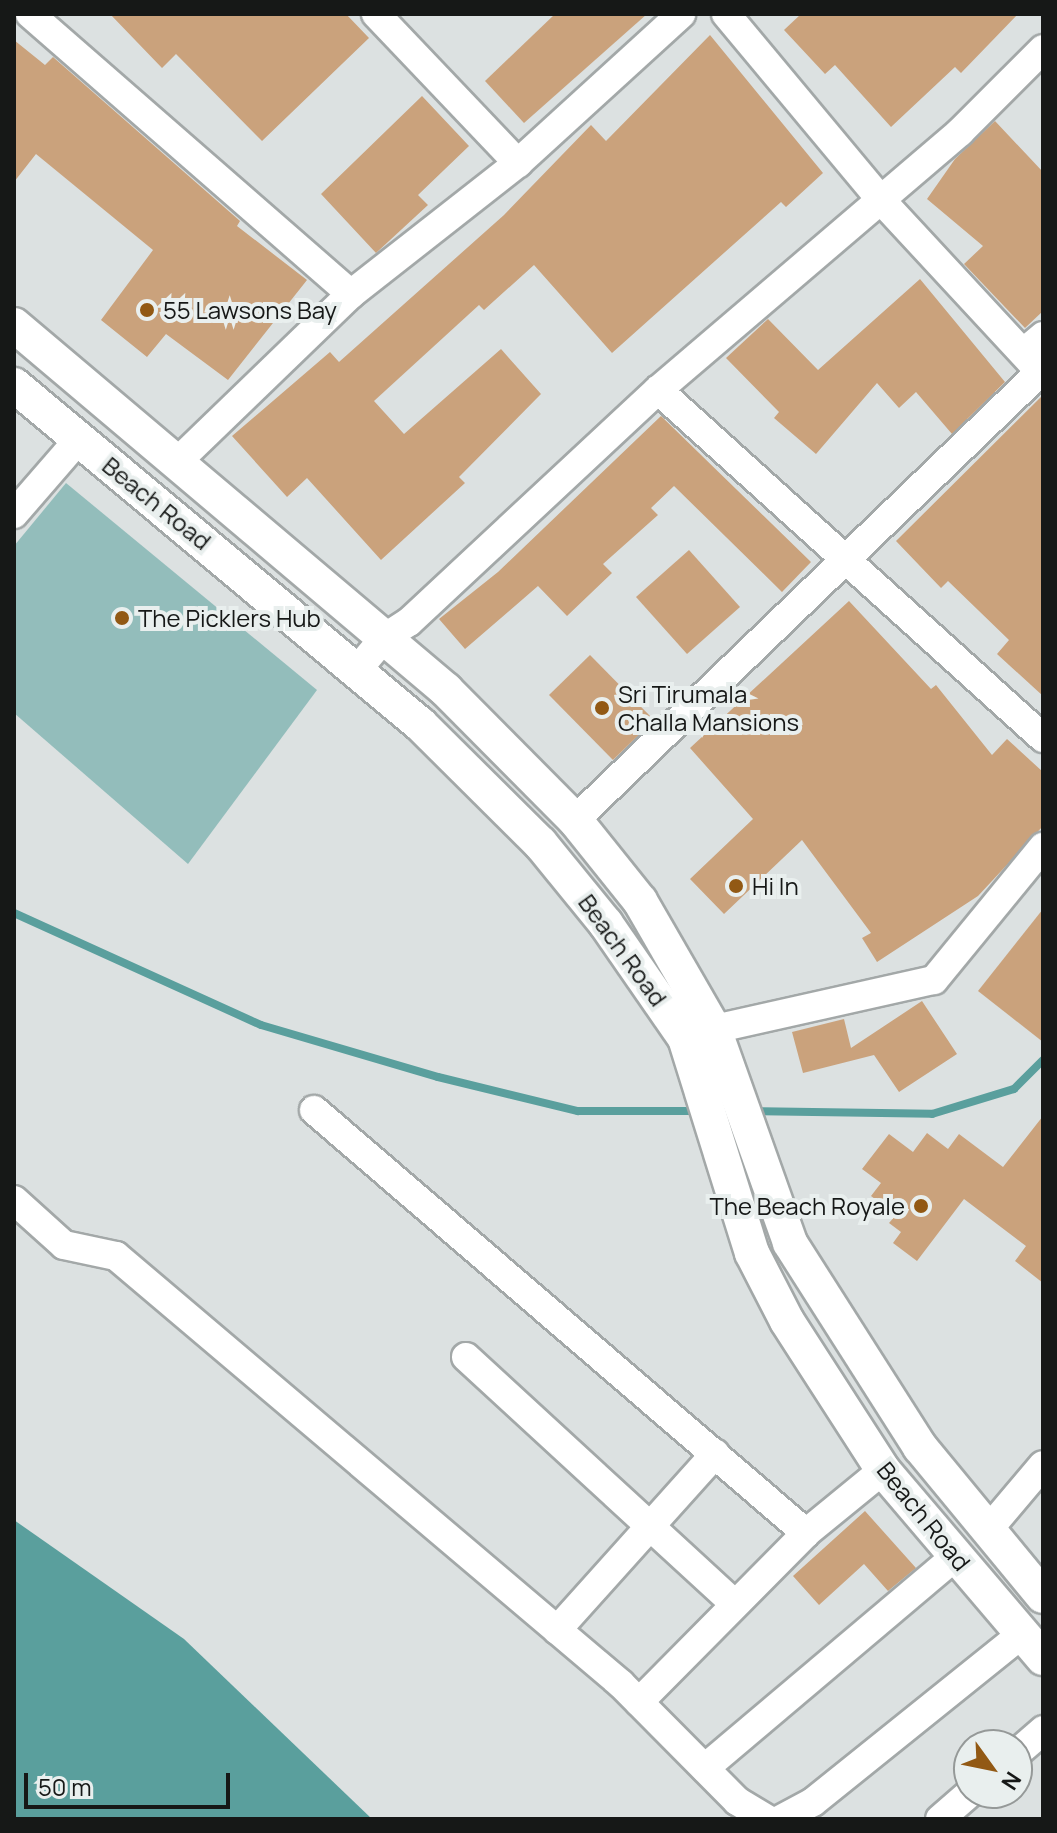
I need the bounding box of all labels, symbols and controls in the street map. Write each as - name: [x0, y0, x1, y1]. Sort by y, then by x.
- place label: 55 Lawsons Bay: [163, 296, 337, 324]
- marker: 55 Lawsons Bay: [138, 301, 156, 319]
- street label: Beach Road: [97, 451, 217, 555]
- place label: The Picklers Hub: [138, 604, 321, 632]
- marker: The Picklers Hub: [113, 609, 131, 627]
- place label: Sri Tirumala Challa Mansions: [618, 680, 799, 736]
- marker: Sri Tirumala Challa Mansions: [593, 699, 611, 717]
- place label: Hi In: [752, 872, 799, 900]
- marker: Hi In: [727, 877, 745, 895]
- street label: Beach Road: [573, 889, 673, 1011]
- place label: The Beach Royale: [709, 1192, 905, 1220]
- marker: The Beach Royale: [912, 1197, 930, 1215]
- street label: Beach Road: [872, 1456, 976, 1576]
- north arrow: [953, 1729, 1033, 1809]
- scale bar: [28, 1757, 234, 1807]
- text: N: [995, 1766, 1028, 1796]
- text: 50 m: [38, 1770, 92, 1803]

